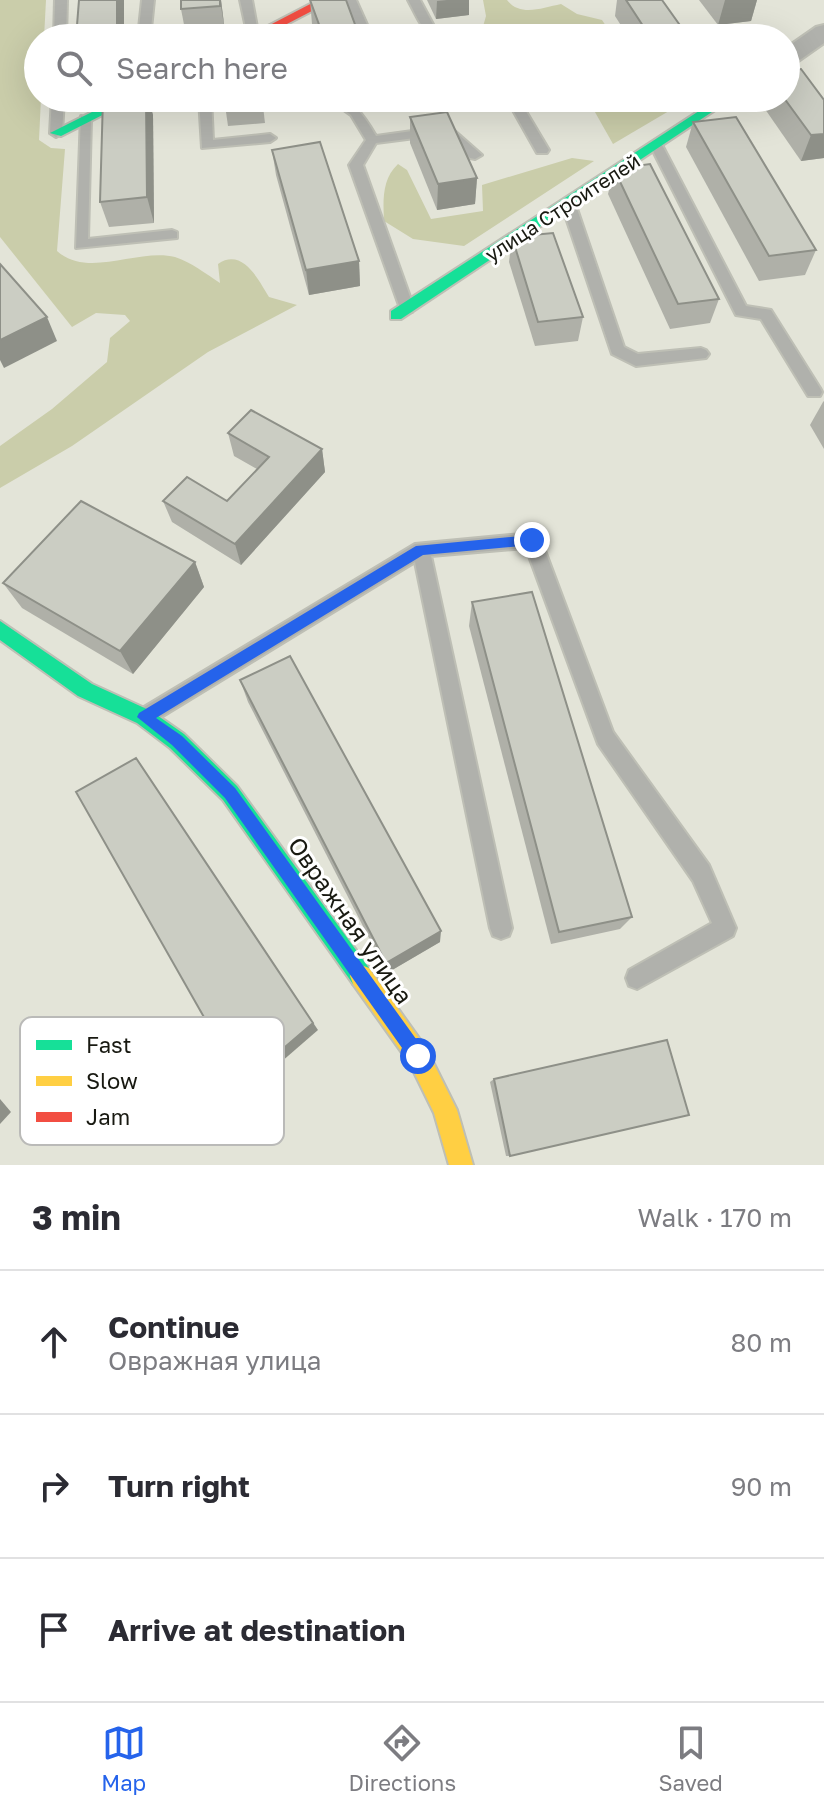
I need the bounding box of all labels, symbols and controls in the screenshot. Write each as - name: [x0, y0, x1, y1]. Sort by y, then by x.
- search box: [24, 24, 800, 112]
- icon: search: [52, 46, 96, 90]
- text: Search here: [116, 50, 288, 86]
- street label: улица Строителей: [480, 148, 644, 266]
- route end: [514, 522, 550, 558]
- street label: Овражная улица: [283, 831, 419, 1009]
- legend: [20, 1017, 284, 1145]
- text: Fast: [86, 1031, 132, 1058]
- route start: [400, 1038, 436, 1074]
- text: Slow: [86, 1067, 138, 1094]
- text: Jam: [86, 1103, 130, 1130]
- text: 3 min: [32, 1197, 121, 1237]
- text: Walk · 170 m: [638, 1202, 792, 1233]
- text: Continue: [108, 1309, 239, 1345]
- icon: ahead: [32, 1320, 76, 1364]
- text: 80 m: [731, 1327, 792, 1358]
- text: Овражная улица: [108, 1345, 321, 1376]
- icon: right: [32, 1464, 76, 1508]
- text: Turn right: [108, 1468, 250, 1504]
- text: 90 m: [731, 1471, 792, 1502]
- icon: arrive: [32, 1608, 76, 1652]
- text: Arrive at destination: [108, 1612, 405, 1648]
- tab: Map: [101, 1721, 146, 1796]
- tab: Directions: [349, 1721, 456, 1796]
- tab: Saved: [659, 1721, 723, 1796]

